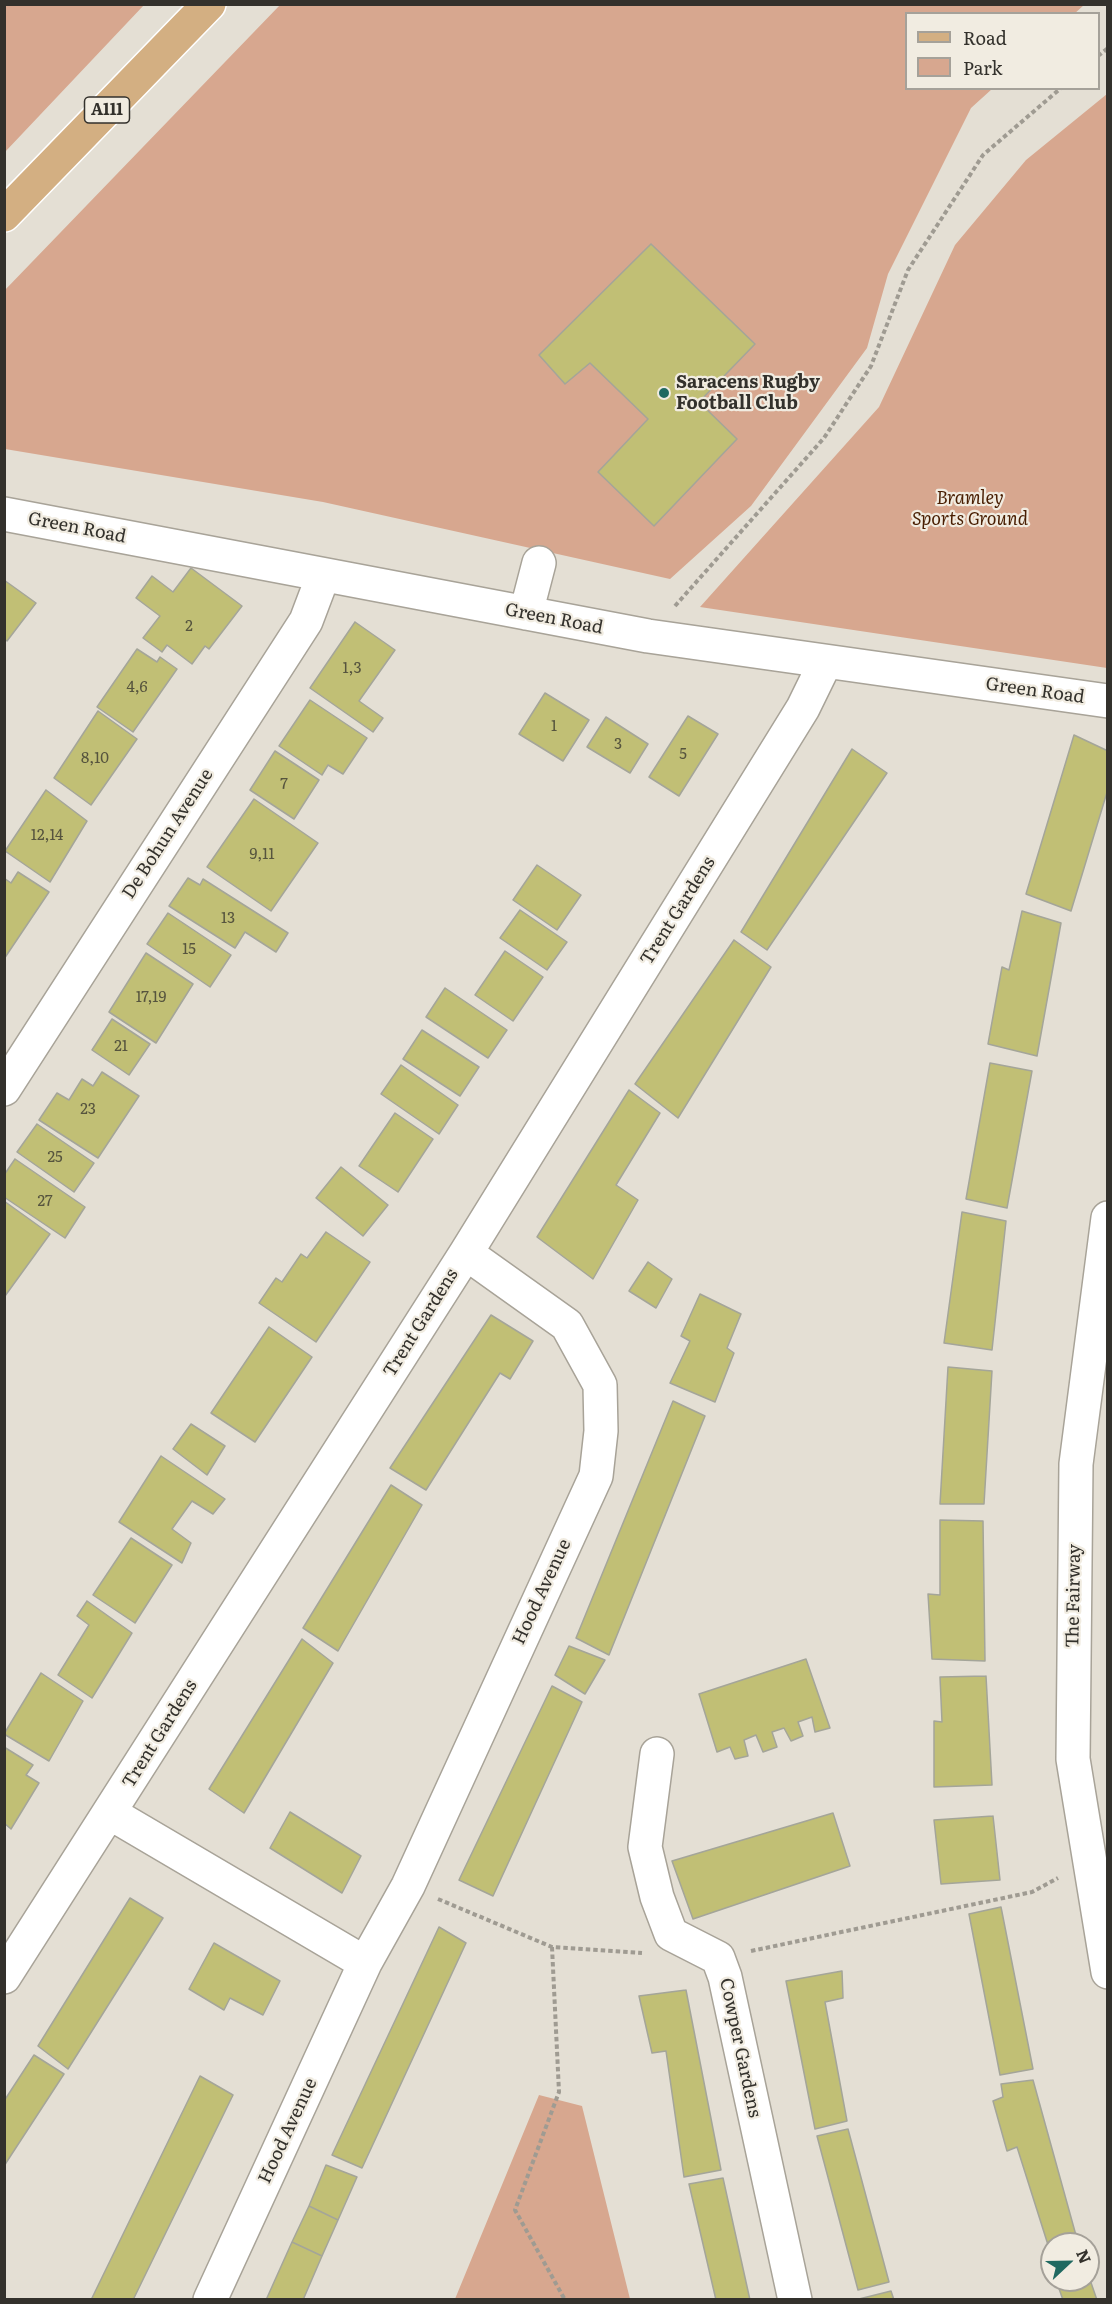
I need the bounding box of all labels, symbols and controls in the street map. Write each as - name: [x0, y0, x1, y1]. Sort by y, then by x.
- legend: [905, 12, 1100, 90]
- text: Road: [963, 24, 1007, 51]
- text: Park: [963, 54, 1002, 81]
- road number: A111: [84, 97, 130, 123]
- place label: Saracens Rugby Football Club: [676, 372, 820, 415]
- marker: Saracens Rugby Football Club: [657, 386, 671, 400]
- park label: Bramley Sports Ground: [912, 488, 1028, 530]
- street label: Green Road: [26, 508, 128, 548]
- street label: Green Road: [503, 599, 605, 639]
- house number: 2: [185, 618, 193, 636]
- house number: 1,3: [342, 660, 362, 678]
- street label: Green Road: [984, 673, 1086, 709]
- house number: 4,6: [126, 679, 148, 697]
- house number: 1: [551, 718, 557, 736]
- house number: 3: [614, 736, 622, 754]
- house number: 5: [679, 746, 687, 764]
- house number: 8,10: [81, 750, 109, 768]
- street label: De Bohun Avenue: [118, 765, 218, 903]
- house number: 7: [280, 776, 288, 794]
- house number: 12,14: [31, 827, 63, 845]
- house number: 9,11: [250, 846, 274, 864]
- street label: Trent Gardens: [636, 853, 720, 969]
- house number: 13: [221, 910, 235, 928]
- house number: 15: [182, 941, 196, 959]
- house number: 17,19: [136, 989, 166, 1007]
- house number: 21: [114, 1038, 128, 1056]
- house number: 23: [80, 1101, 96, 1119]
- house number: 25: [47, 1149, 63, 1167]
- house number: 27: [37, 1193, 53, 1211]
- street label: Trent Gardens: [379, 1265, 463, 1381]
- street label: Hood Avenue: [508, 1536, 576, 1648]
- street label: The Fairway: [1062, 1544, 1086, 1648]
- street label: Trent Gardens: [118, 1676, 202, 1792]
- street label: Cowper Gardens: [715, 1976, 765, 2120]
- street label: Hood Avenue: [254, 2075, 322, 2187]
- north arrow: [1040, 2232, 1100, 2292]
- text: N: [1071, 2245, 1098, 2267]

